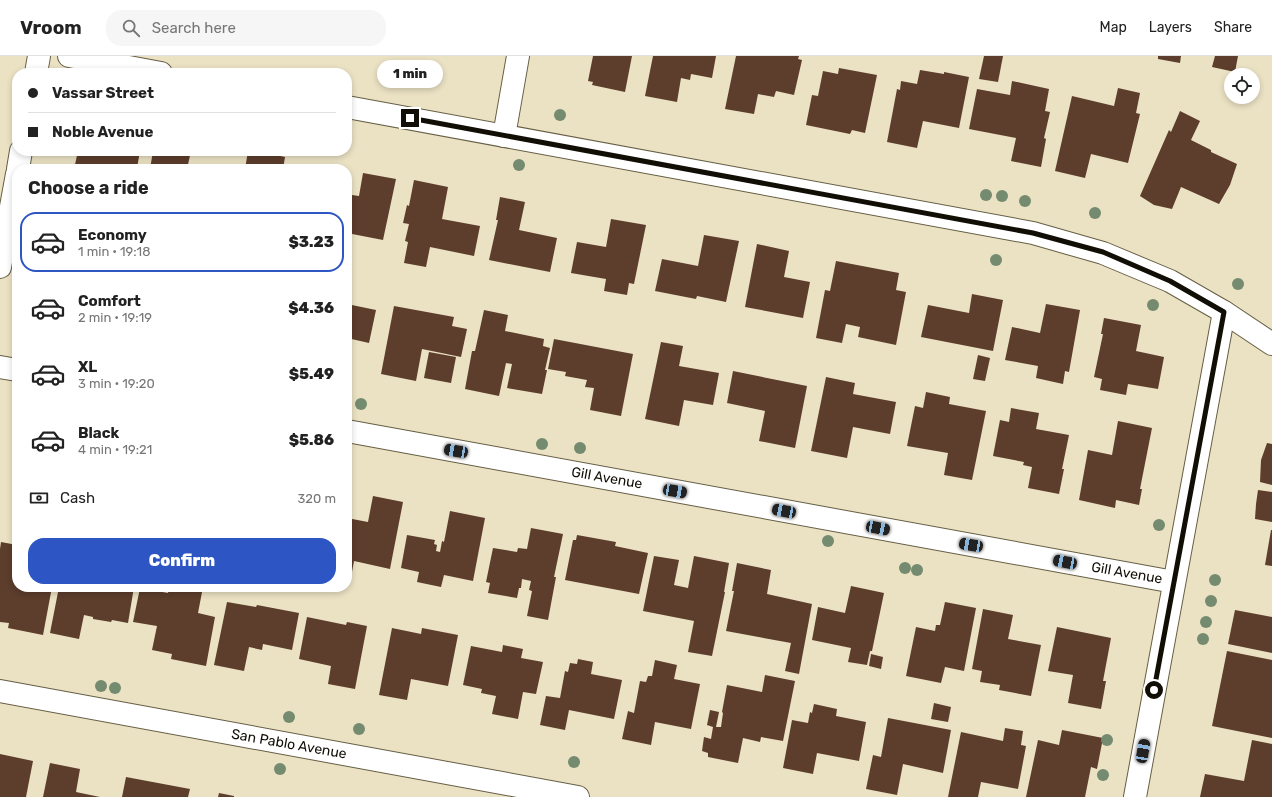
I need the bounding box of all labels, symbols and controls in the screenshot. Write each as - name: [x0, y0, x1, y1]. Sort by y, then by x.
- search box: [106, 10, 386, 46]
- text: Vroom: [20, 16, 82, 39]
- icon: search: [120, 17, 142, 39]
- text: Search here: [152, 19, 236, 37]
- text: Map: [1100, 19, 1127, 36]
- text: Layers: [1149, 19, 1192, 36]
- text: Share: [1214, 19, 1252, 36]
- callout: 1 min: [377, 60, 443, 88]
- text: 1 min: [393, 66, 427, 81]
- map controls: [1224, 68, 1260, 104]
- button: locate: [1224, 68, 1260, 104]
- text: Vassar Street: [52, 84, 154, 102]
- route end: [401, 109, 419, 127]
- text: Noble Avenue: [52, 123, 153, 141]
- text: Choose a ride: [28, 177, 149, 199]
- icon: car: [30, 224, 66, 260]
- text: Economy: [78, 226, 147, 244]
- text: $3.23: [289, 233, 334, 251]
- text: 1 min · 19:18: [78, 244, 150, 259]
- icon: car: [30, 290, 66, 326]
- text: Comfort: [78, 292, 141, 310]
- text: $4.36: [288, 299, 334, 317]
- text: 2 min · 19:19: [78, 310, 152, 325]
- icon: car: [30, 356, 66, 392]
- text: XL: [78, 358, 97, 376]
- text: $5.49: [289, 365, 334, 383]
- text: 3 min · 19:20: [78, 376, 155, 391]
- icon: car: [30, 422, 66, 458]
- text: Black: [78, 424, 119, 442]
- text: $5.86: [289, 431, 334, 449]
- text: 4 min · 19:21: [78, 442, 152, 457]
- car: [443, 443, 469, 459]
- street label: Gill Avenue: [570, 463, 644, 493]
- car: [662, 483, 688, 499]
- icon: cash: [28, 487, 50, 509]
- text: Cash: [60, 489, 95, 507]
- text: 320 m: [298, 491, 336, 506]
- car: [771, 503, 797, 519]
- car: [865, 520, 891, 536]
- car: [958, 537, 984, 553]
- button: Confirm: [28, 538, 336, 584]
- car: [1052, 554, 1078, 570]
- street label: Gill Avenue: [1090, 558, 1164, 588]
- route start: [1145, 681, 1163, 699]
- street label: San Pablo Avenue: [230, 725, 348, 763]
- car: [1135, 738, 1151, 764]

